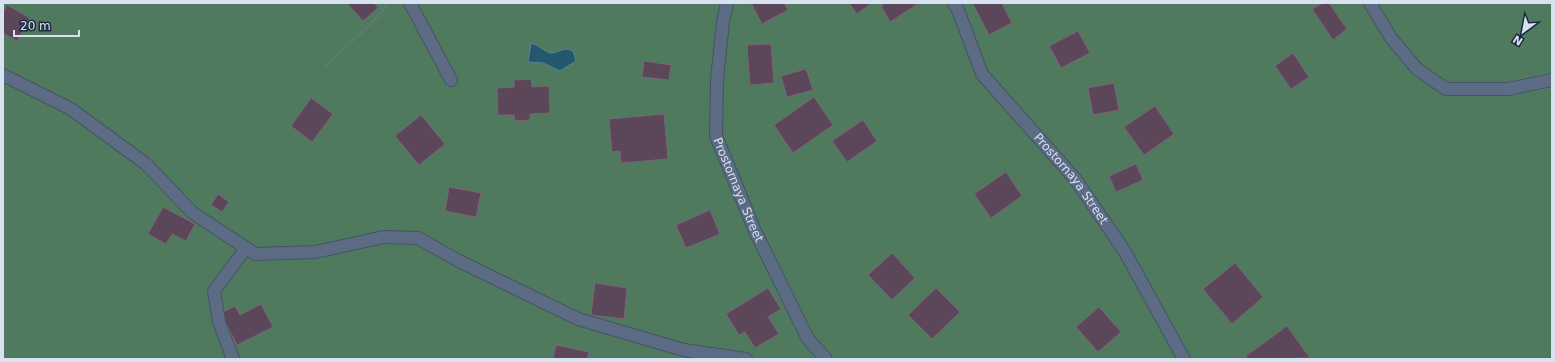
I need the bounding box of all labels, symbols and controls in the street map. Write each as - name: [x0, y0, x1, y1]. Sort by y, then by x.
- scale bar: [14, 12, 79, 38]
- north arrow: [1503, 12, 1543, 52]
- text: 20 m: [20, 19, 51, 33]
- text: N: [1511, 32, 1525, 48]
- street label: Prostornaya Street: [1031, 130, 1111, 227]
- street label: Prostornaya Street: [710, 135, 766, 245]

